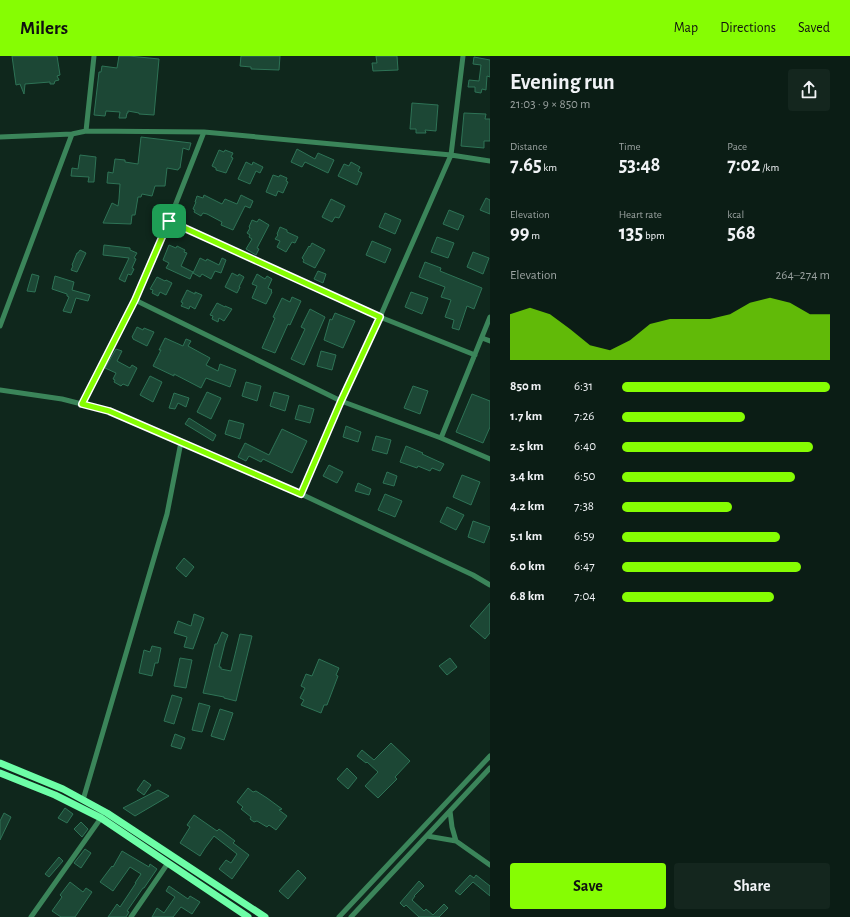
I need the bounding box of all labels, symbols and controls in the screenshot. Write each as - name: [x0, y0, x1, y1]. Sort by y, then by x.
- text: Milers: [20, 19, 68, 38]
- text: Map: [674, 21, 698, 35]
- text: Directions: [720, 21, 776, 35]
- text: Saved: [798, 21, 830, 35]
- button: share: [788, 69, 830, 111]
- text: Evening run: [510, 71, 615, 93]
- text: 21:03 · 9 × 850 m: [510, 98, 591, 111]
- text: Distance: [510, 141, 547, 152]
- text: Time: [619, 141, 641, 152]
- text: Pace: [727, 141, 747, 152]
- text: 7.65: [510, 155, 542, 175]
- text: 53:48: [619, 155, 660, 175]
- text: 7:02: [727, 155, 760, 175]
- text: km: [542, 162, 557, 173]
- text: /km: [760, 162, 779, 173]
- pin: [152, 204, 186, 238]
- text: Elevation: [510, 209, 550, 220]
- text: Heart rate: [619, 209, 662, 220]
- text: kcal: [727, 209, 744, 220]
- icon: arrive: [158, 210, 180, 232]
- text: 99: [510, 223, 529, 243]
- text: 135: [619, 223, 643, 243]
- text: 568: [727, 223, 756, 243]
- text: m: [529, 230, 540, 241]
- text: bpm: [643, 230, 665, 241]
- text: Elevation: [510, 269, 557, 282]
- text: 264–274 m: [775, 269, 830, 282]
- text: 850 m: [510, 380, 541, 393]
- text: 6:31: [574, 380, 593, 393]
- text: 1.7 km: [510, 410, 542, 423]
- text: 7:26: [574, 410, 594, 423]
- text: 2.5 km: [510, 440, 544, 453]
- text: 6:40: [574, 440, 596, 453]
- text: 3.4 km: [510, 470, 544, 483]
- text: 6:50: [574, 470, 595, 483]
- text: 4.2 km: [510, 500, 545, 513]
- text: 7:38: [574, 500, 594, 513]
- text: 5.1 km: [510, 530, 542, 543]
- text: 6:59: [574, 530, 595, 543]
- text: 6.0 km: [510, 560, 545, 573]
- text: 6:47: [574, 560, 595, 573]
- text: 6.8 km: [510, 590, 545, 603]
- text: 7:04: [574, 590, 596, 603]
- button: Save: [510, 863, 666, 909]
- button: Share: [674, 863, 830, 909]

